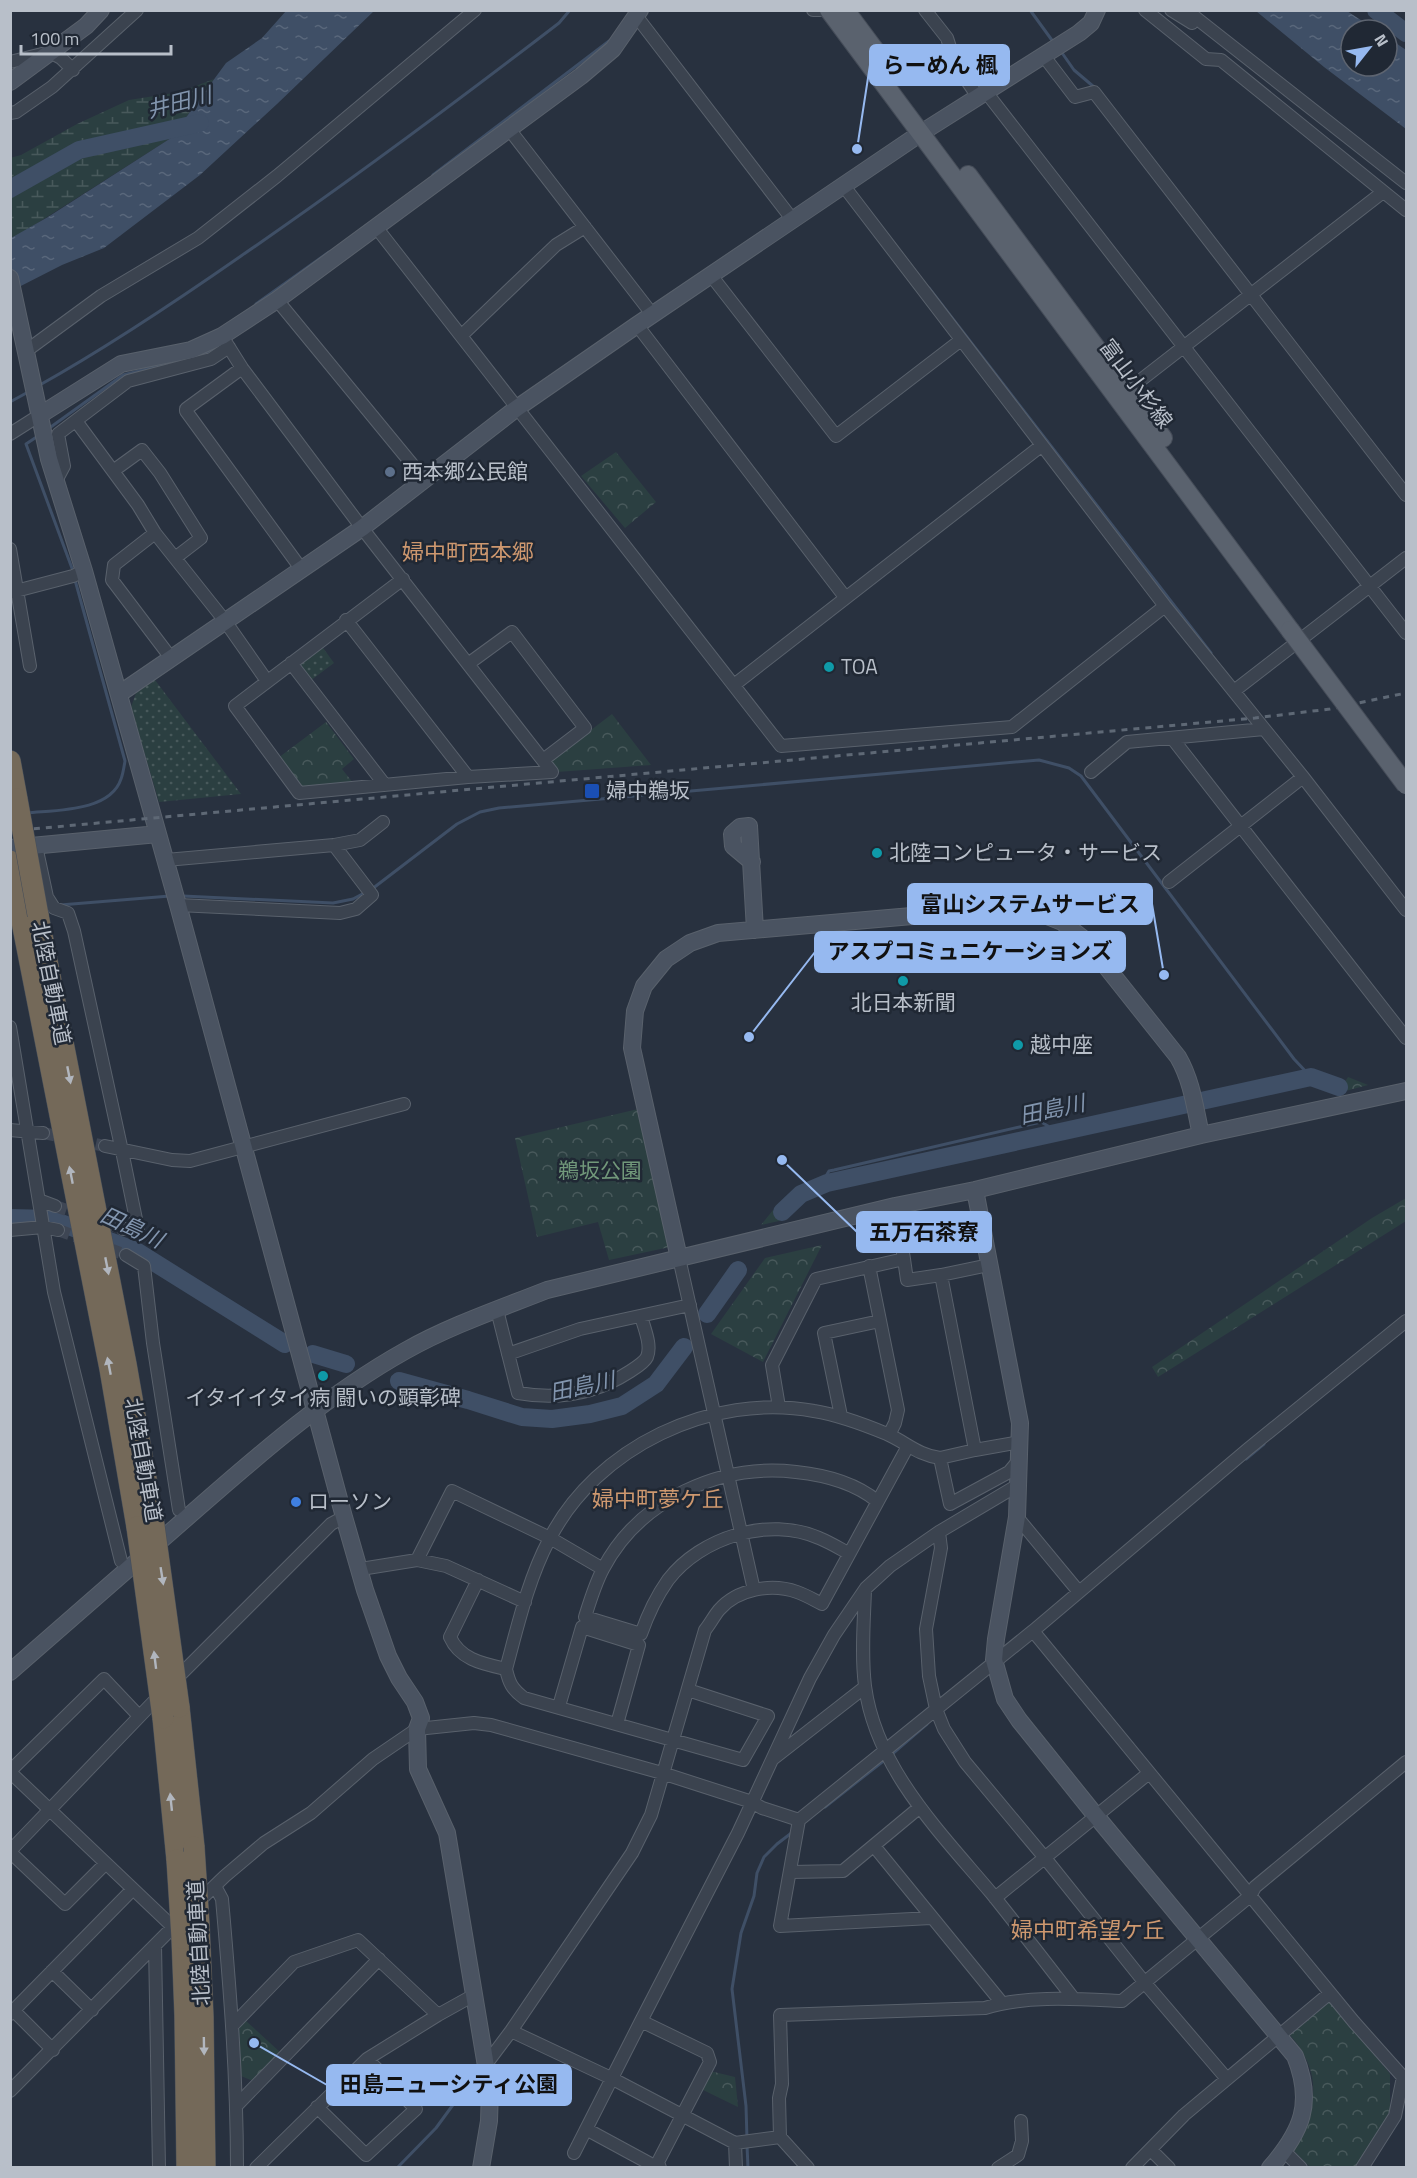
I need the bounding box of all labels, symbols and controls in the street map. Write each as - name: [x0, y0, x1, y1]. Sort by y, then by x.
- scale bar: [21, 18, 171, 56]
- north arrow: [1339, 18, 1399, 78]
- text: 100 m: [30, 25, 79, 52]
- text: N: [1369, 29, 1395, 51]
- callout: らーめん 楓: [870, 45, 1009, 85]
- text: らーめん 楓: [883, 48, 998, 82]
- water label: 井田川: [143, 77, 217, 126]
- street label: 富山小杉線: [1092, 332, 1181, 435]
- place label: 西本郷公民館: [402, 455, 528, 487]
- marker: 西本郷公民館: [383, 465, 397, 479]
- district label: 婦中町西本郷: [402, 535, 534, 569]
- place label: TOA: [841, 650, 878, 682]
- marker: TOA: [822, 660, 836, 674]
- place label: 婦中鵜坂: [606, 774, 690, 806]
- marker: 婦中鵜坂: [583, 782, 601, 800]
- place label: 北陸コンピュータ・サービス: [889, 836, 1162, 868]
- marker: 北陸コンピュータ・サービス: [870, 846, 884, 860]
- callout: 富山システムサービス: [908, 884, 1152, 924]
- text: 富山システムサービス: [920, 887, 1140, 921]
- street label: 北陸自動車道: [24, 918, 80, 1048]
- callout: アスプコミュニケーションズ: [815, 932, 1125, 972]
- text: アスプコミュニケーションズ: [827, 934, 1113, 968]
- marker: 北日本新聞: [896, 974, 910, 988]
- place label: 北日本新聞: [851, 986, 956, 1018]
- place label: 越中座: [1030, 1028, 1093, 1060]
- marker: 越中座: [1011, 1038, 1025, 1052]
- one-way arrow: [65, 1066, 74, 1085]
- water label: 田島川: [1016, 1085, 1090, 1132]
- park label: 鵜坂公園: [558, 1154, 642, 1186]
- one-way arrow: [66, 1165, 75, 1184]
- water label: 田島川: [95, 1198, 171, 1257]
- callout: 五万石茶寮: [857, 1212, 991, 1252]
- text: 五万石茶寮: [869, 1215, 979, 1249]
- one-way arrow: [103, 1257, 112, 1276]
- one-way arrow: [104, 1356, 113, 1375]
- water label: 田島川: [546, 1362, 620, 1409]
- marker: イタイイタイ病 闘いの顕彰碑: [316, 1369, 330, 1383]
- place label: イタイイタイ病 闘いの顕彰碑: [185, 1381, 461, 1413]
- street label: 北陸自動車道: [117, 1395, 171, 1525]
- district label: 婦中町夢ケ丘: [592, 1482, 724, 1516]
- place label: ローソン: [308, 1485, 392, 1517]
- marker: ローソン: [289, 1495, 303, 1509]
- one-way arrow: [157, 1567, 166, 1586]
- one-way arrow: [151, 1650, 160, 1669]
- one-way arrow: [166, 1792, 176, 1811]
- street label: 北陸自動車道: [179, 1879, 217, 2007]
- district label: 婦中町希望ケ丘: [1011, 1913, 1165, 1947]
- one-way arrow: [199, 2037, 208, 2056]
- callout: 田島ニューシティ公園: [327, 2065, 571, 2105]
- text: 田島ニューシティ公園: [340, 2067, 558, 2101]

